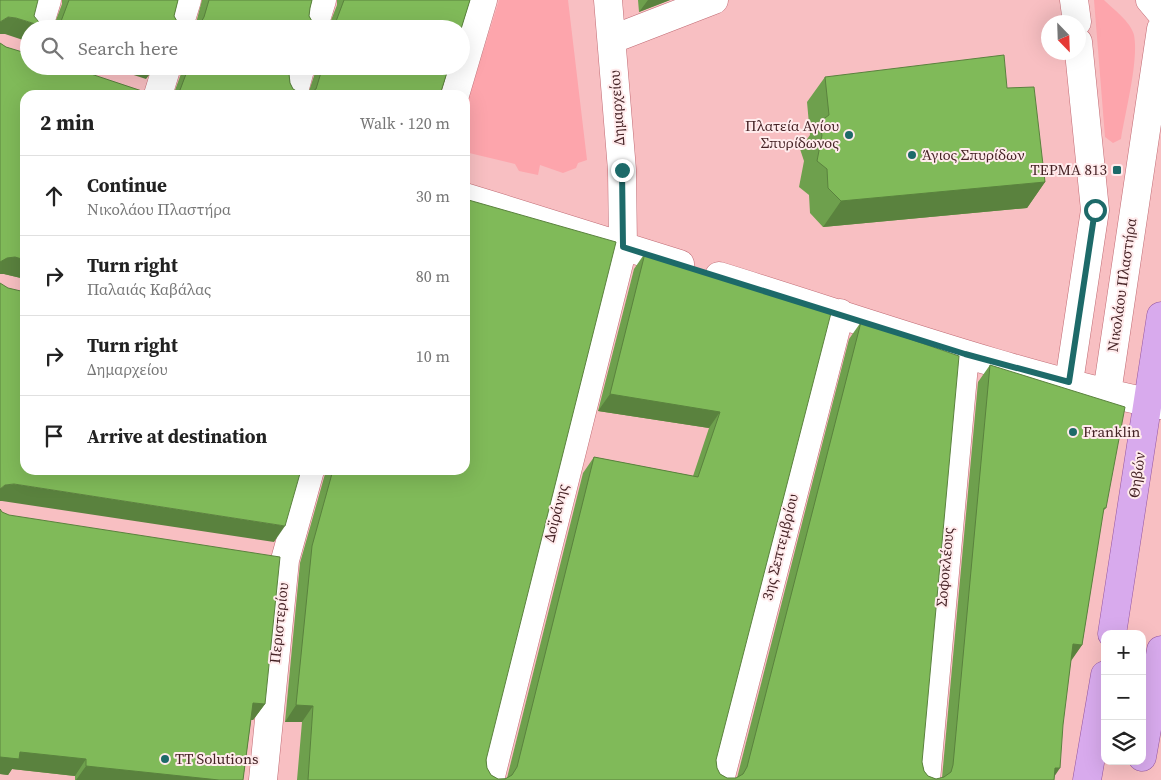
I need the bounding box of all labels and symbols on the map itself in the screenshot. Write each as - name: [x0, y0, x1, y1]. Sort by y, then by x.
- north arrow: [1041, 15, 1086, 60]
- street label: Δημαρχείου: [603, 69, 630, 146]
- place label: Πλατεία Αγίου Σπυρίδωνος: [745, 115, 839, 153]
- marker: Πλατεία Αγίου Σπυρίδωνος: [843, 129, 855, 141]
- place label: Άγιος Σπυρίδων: [922, 144, 1025, 165]
- marker: Άγιος Σπυρίδων: [906, 149, 918, 161]
- route end: [611, 159, 634, 182]
- place label: ΤΕΡΜΑ 813: [1031, 159, 1107, 180]
- marker: ΤΕΡΜΑ 813: [1111, 164, 1123, 176]
- route start: [1084, 199, 1107, 222]
- street label: Νικολάου Πλαστήρα: [1102, 216, 1141, 353]
- place label: Franklin: [1083, 421, 1140, 442]
- marker: Franklin: [1067, 426, 1079, 438]
- street label: Θηβών: [1123, 451, 1150, 499]
- street label: Δοϊράνης: [538, 481, 573, 544]
- street label: 3ης Σεπτεμβρίου: [756, 491, 803, 602]
- street label: Σοφοκλέους: [931, 526, 958, 608]
- street label: Περιστερίου: [264, 581, 293, 664]
- place label: TT Solutions: [175, 748, 259, 769]
- marker: TT Solutions: [159, 753, 171, 765]

